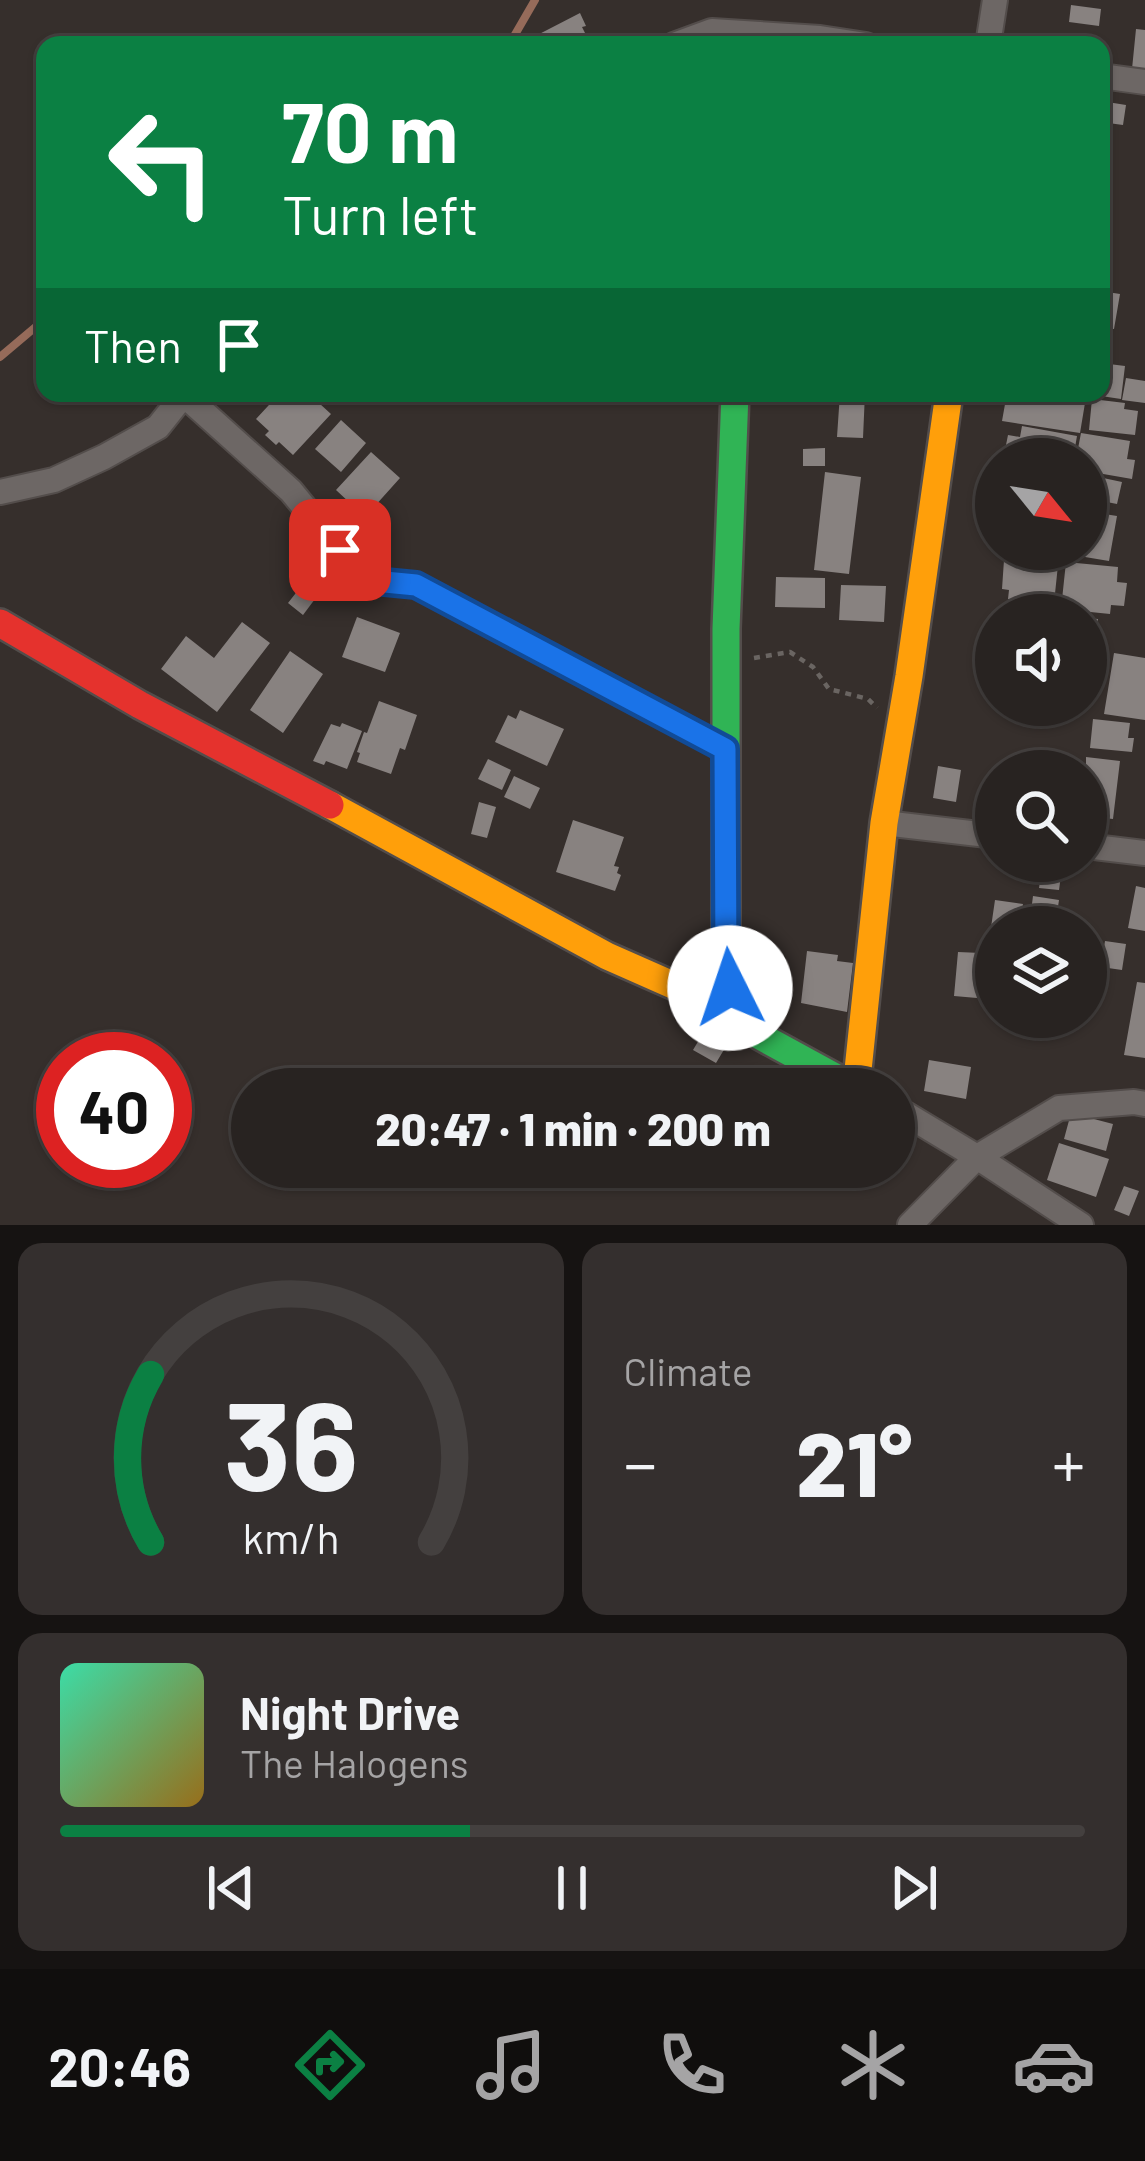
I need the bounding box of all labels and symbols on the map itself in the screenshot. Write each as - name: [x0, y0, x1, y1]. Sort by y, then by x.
- north arrow: [975, 438, 1107, 570]
- pin: [289, 499, 391, 601]
- position arrow: [667, 925, 793, 1051]
- speed limit sign: 40: [36, 1032, 192, 1188]

